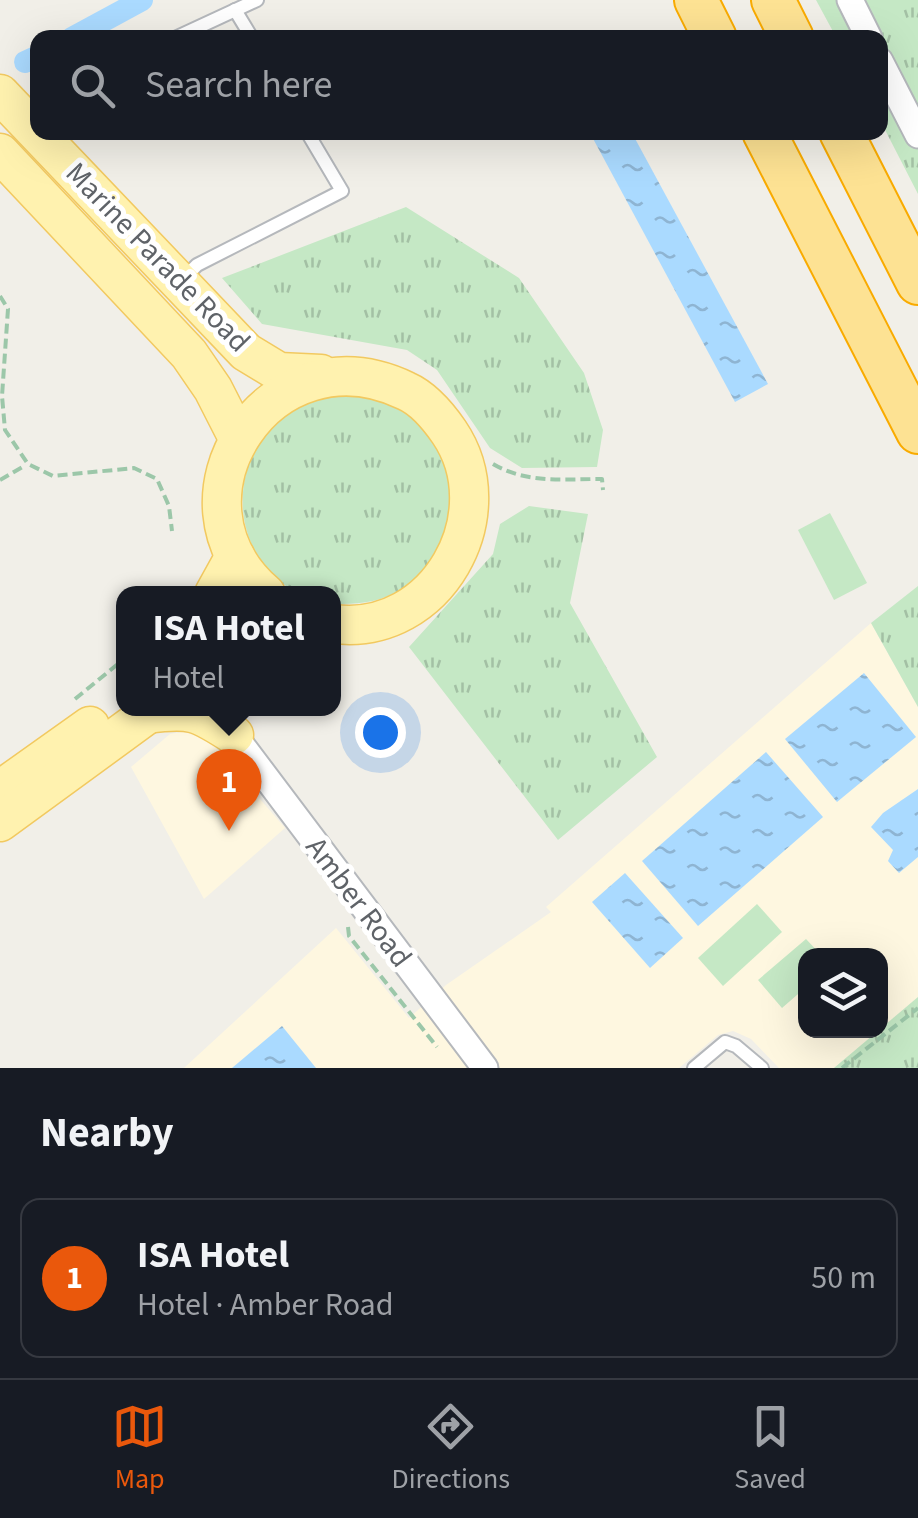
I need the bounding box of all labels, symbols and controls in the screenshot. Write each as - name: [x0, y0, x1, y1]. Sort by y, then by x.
- search box: [30, 30, 888, 140]
- icon: search: [65, 58, 120, 113]
- text: Search here: [145, 58, 332, 112]
- street label: Marine Parade Road: [55, 153, 260, 362]
- popup: [116, 586, 341, 716]
- text: ISA Hotel: [152, 601, 305, 655]
- text: Hotel: [152, 655, 225, 701]
- your location: [355, 707, 406, 758]
- pin: 1: [196, 748, 262, 831]
- street label: Amber Road: [295, 828, 422, 977]
- map controls: [798, 948, 888, 1038]
- button: layers: [798, 948, 888, 1038]
- text: Nearby: [40, 1103, 174, 1163]
- text: ISA Hotel: [137, 1228, 289, 1282]
- text: 1: [66, 1255, 83, 1301]
- text: 50 m: [811, 1255, 876, 1301]
- text: Hotel · Amber Road: [137, 1282, 394, 1328]
- tab: Map: [112, 1399, 167, 1499]
- tab: Directions: [392, 1399, 510, 1499]
- tab: Saved: [734, 1399, 806, 1499]

